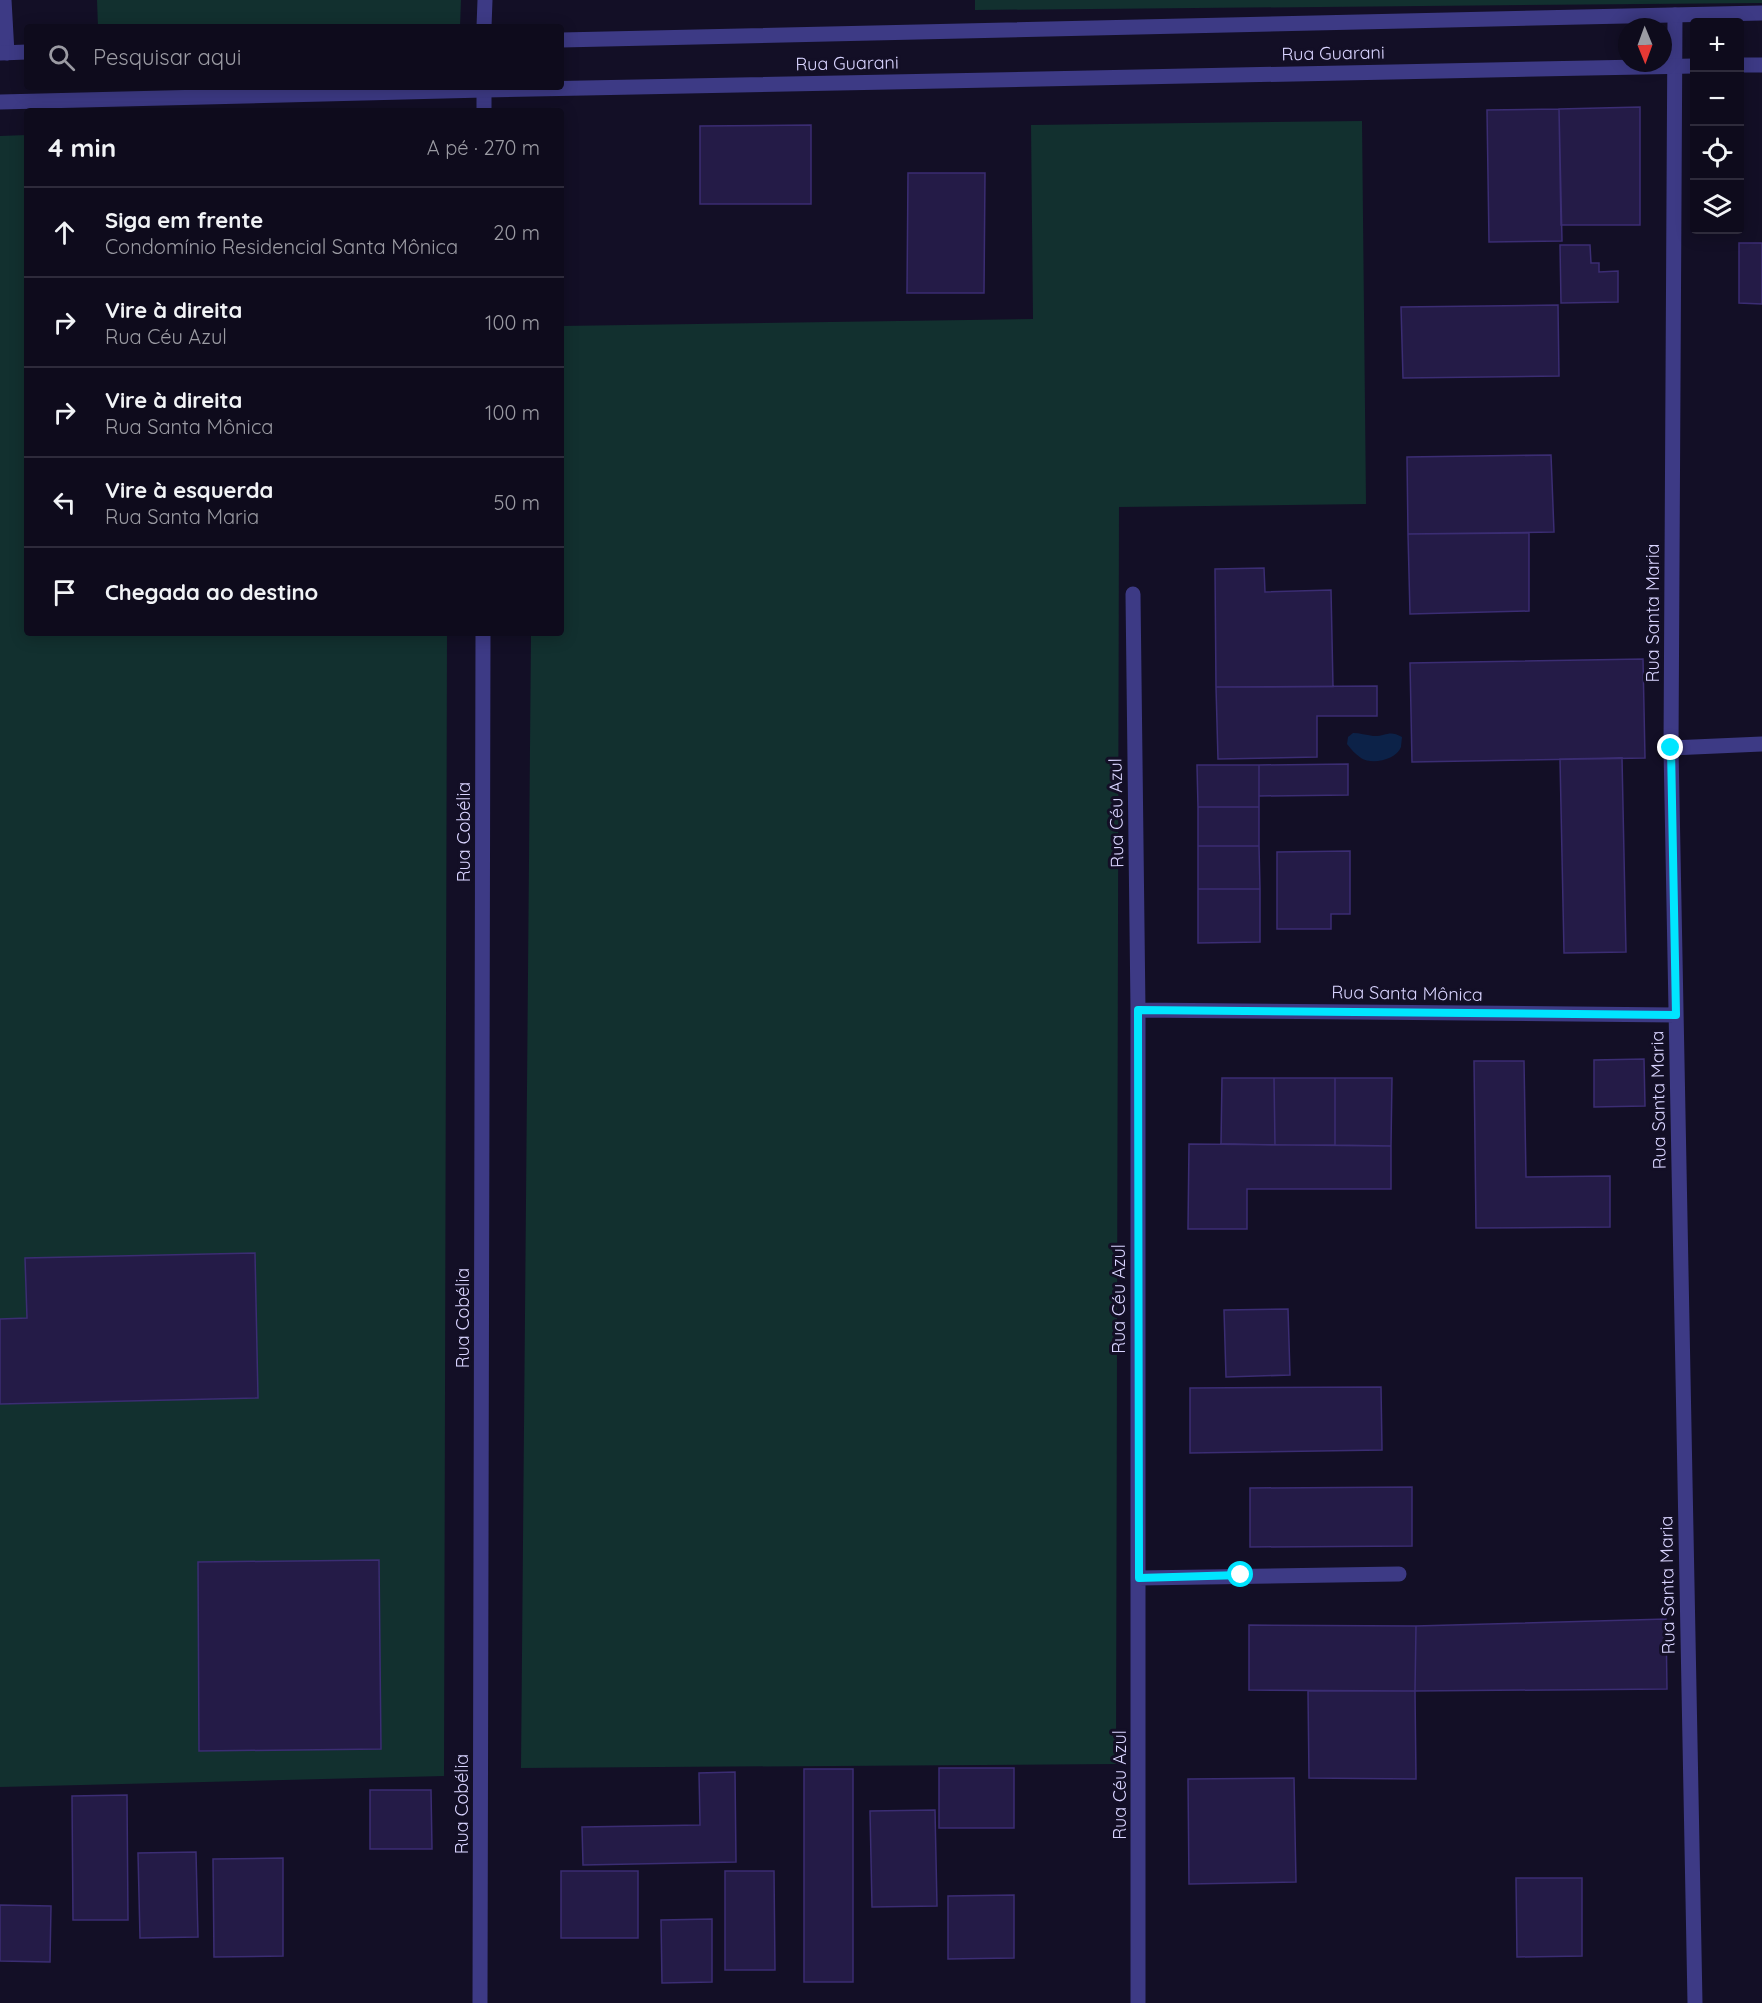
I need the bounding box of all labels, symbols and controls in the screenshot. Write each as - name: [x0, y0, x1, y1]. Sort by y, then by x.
- north arrow: [1618, 18, 1672, 72]
- map controls: [1690, 18, 1744, 234]
- button: +: [1690, 18, 1744, 72]
- search box: [24, 24, 564, 90]
- icon: search: [45, 41, 78, 74]
- street label: Rua Guarani: [1281, 41, 1385, 65]
- text: Pesquisar aqui: [93, 43, 241, 71]
- street label: Rua Guarani: [795, 51, 899, 75]
- button: −: [1690, 72, 1744, 126]
- button: locate: [1690, 126, 1744, 180]
- text: 4 min: [48, 131, 116, 164]
- text: A pé · 270 m: [427, 135, 540, 160]
- button: layers: [1690, 180, 1744, 234]
- text: Siga em frente: [105, 206, 263, 234]
- icon: ahead: [48, 216, 81, 249]
- text: 20 m: [493, 220, 540, 245]
- text: Condomínio Residencial Santa Mônica: [105, 234, 458, 259]
- text: Vire à direita: [105, 296, 242, 324]
- icon: right: [48, 306, 81, 339]
- text: 100 m: [485, 310, 540, 335]
- text: Rua Céu Azul: [105, 324, 227, 349]
- text: Vire à direita: [105, 386, 242, 414]
- icon: right: [48, 396, 81, 429]
- text: 100 m: [485, 400, 540, 425]
- text: Rua Santa Mônica: [105, 414, 273, 439]
- text: Vire à esquerda: [105, 476, 273, 504]
- icon: left: [48, 486, 81, 519]
- text: 50 m: [494, 490, 540, 515]
- text: Rua Santa Maria: [105, 504, 259, 529]
- street label: Rua Santa Maria: [1641, 544, 1664, 682]
- icon: arrive: [48, 576, 81, 609]
- text: Chegada ao destino: [105, 578, 318, 606]
- route end: [1657, 734, 1683, 760]
- street label: Rua Céu Azul: [1104, 758, 1128, 868]
- street label: Rua Cobélia: [452, 782, 475, 882]
- street label: Rua Santa Mônica: [1331, 980, 1483, 1006]
- street label: Rua Santa Maria: [1645, 1030, 1671, 1170]
- street label: Rua Céu Azul: [1107, 1244, 1130, 1354]
- street label: Rua Cobélia: [451, 1268, 474, 1368]
- street label: Rua Santa Maria: [1654, 1515, 1680, 1655]
- route start: [1227, 1561, 1253, 1587]
- street label: Rua Céu Azul: [1108, 1730, 1131, 1840]
- street label: Rua Cobélia: [450, 1754, 473, 1854]

